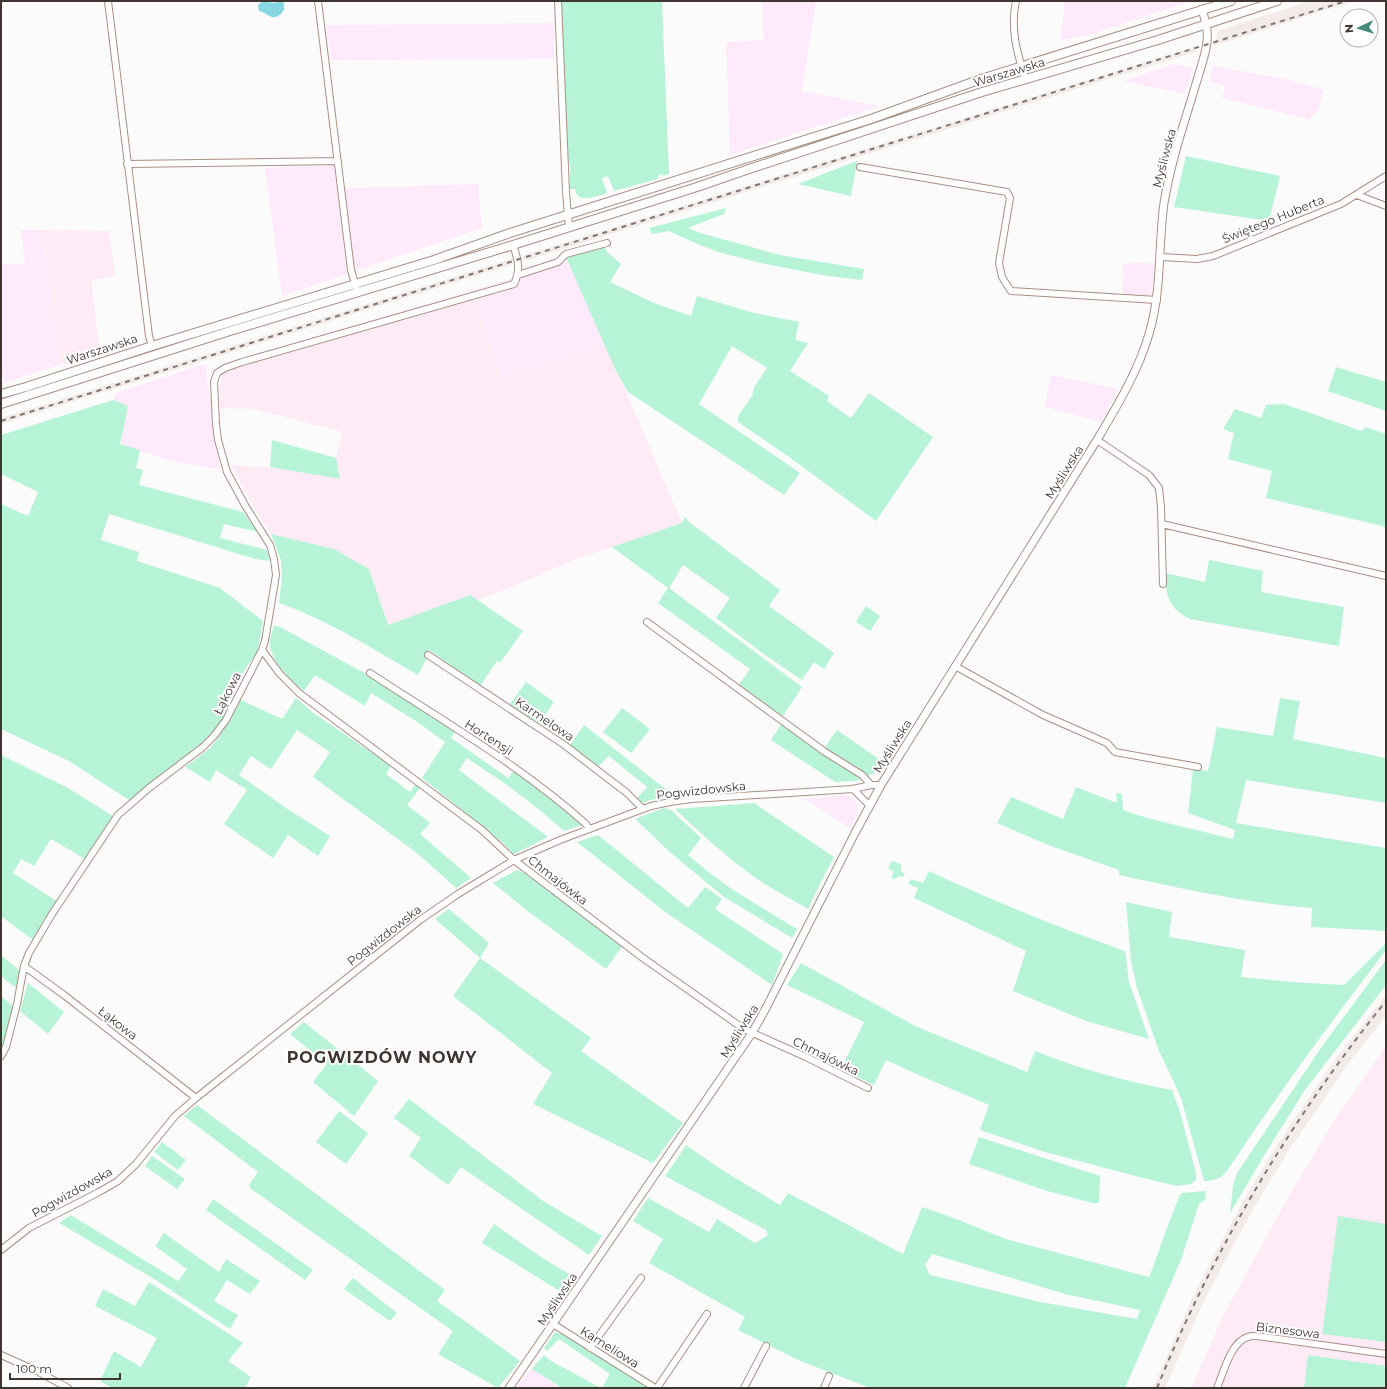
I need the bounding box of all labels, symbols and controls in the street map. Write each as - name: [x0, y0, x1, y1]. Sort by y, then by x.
- north arrow: [1339, 8, 1379, 48]
- text: N: [1342, 24, 1356, 34]
- street label: Warszawska: [971, 54, 1047, 90]
- street label: Myśliwska: [1149, 127, 1179, 189]
- street label: Świętego Huberta: [1220, 192, 1326, 246]
- street label: Warszawska: [65, 330, 139, 368]
- street label: Myśliwska: [1042, 442, 1086, 502]
- street label: Łąkowa: [210, 669, 244, 717]
- street label: Karmelowa: [513, 694, 577, 744]
- street label: Hortensji: [462, 716, 516, 758]
- street label: Myśliwska: [870, 716, 914, 776]
- street label: Pogwizdowska: [655, 778, 747, 802]
- street label: Chmajówka: [525, 852, 591, 908]
- street label: Pogwizdowska: [344, 901, 424, 969]
- street label: Myśliwska: [717, 1001, 761, 1061]
- street label: Łąkowa: [95, 1003, 141, 1043]
- street label: Chmajówka: [790, 1034, 862, 1078]
- district label: POGWIZDÓW NOWY: [287, 1048, 478, 1067]
- street label: Pogwizdowska: [29, 1164, 115, 1220]
- street label: Myśliwska: [534, 1270, 580, 1328]
- street label: Biznesowa: [1255, 1319, 1321, 1341]
- street label: Kameliowa: [578, 1323, 642, 1371]
- scale bar: [10, 1355, 120, 1381]
- text: 100 m: [16, 1361, 52, 1376]

